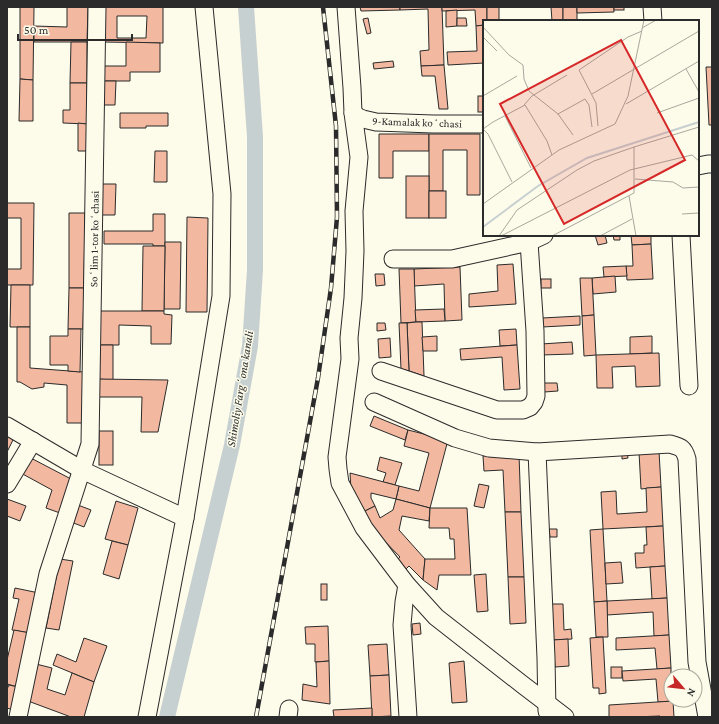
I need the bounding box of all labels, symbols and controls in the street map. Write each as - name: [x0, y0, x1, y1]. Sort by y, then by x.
- scale bar: [18, 16, 132, 42]
- inset map: [483, 20, 699, 236]
- text: 50 m: [24, 23, 49, 37]
- street label: 9-Kamalak koʻchasi: [372, 114, 462, 130]
- street label: Soʻlim 1-tor koʻchasi: [87, 191, 101, 287]
- water label: Shimoliy Fargʻona kanali: [224, 329, 256, 448]
- north arrow: [663, 668, 703, 708]
- text: N: [685, 687, 699, 699]

